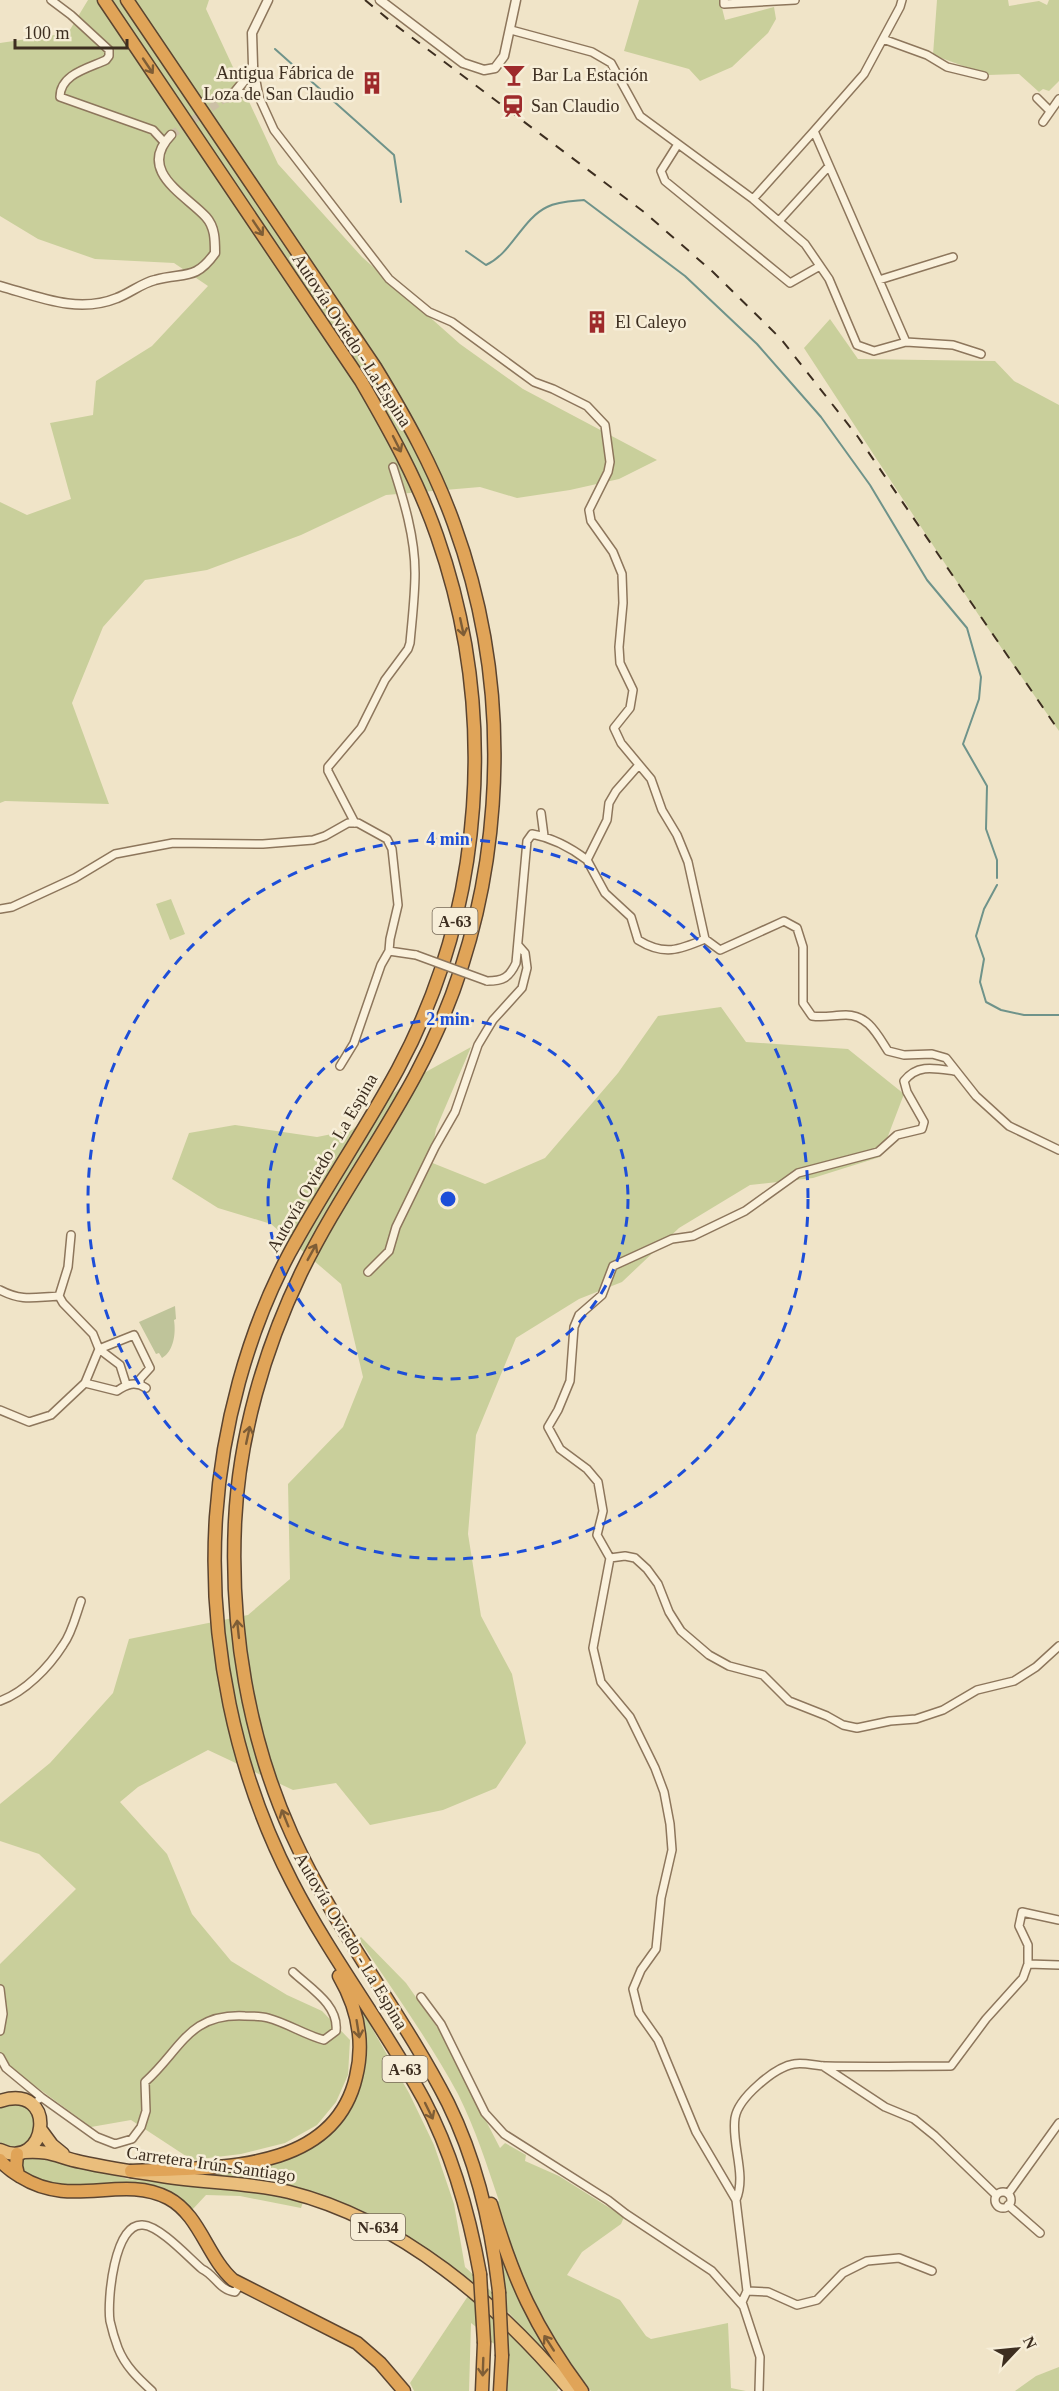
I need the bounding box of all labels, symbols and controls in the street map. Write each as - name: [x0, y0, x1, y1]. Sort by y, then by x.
- scale bar: [15, 12, 128, 50]
- text: 100 m: [24, 23, 70, 43]
- one-way arrow: [143, 57, 155, 74]
- bar icon: Bar La Estación: [501, 62, 527, 88]
- place label: Antigua Fábrica de Loza de San Claudio: [204, 63, 354, 104]
- place label: Bar La Estación: [532, 65, 648, 85]
- building icon: Antigua Fábrica de Loza de San Claudio: [359, 70, 385, 96]
- station icon: San Claudio: [500, 93, 526, 119]
- place label: San Claudio: [531, 96, 620, 116]
- one-way arrow: [251, 219, 264, 236]
- street label: Autovía Oviedo - La Espina: [288, 249, 416, 431]
- building icon: El Caleyo: [584, 309, 610, 335]
- place label: El Caleyo: [615, 312, 686, 332]
- one-way arrow: [392, 435, 403, 453]
- one-way arrow: [457, 617, 468, 637]
- text: 4 min: [426, 829, 470, 849]
- road number: A-63: [432, 908, 478, 934]
- text: 2 min: [426, 1009, 470, 1029]
- street label: Autovía Oviedo - La Espina: [263, 1070, 381, 1256]
- centre of rings: [438, 1189, 458, 1209]
- one-way arrow: [306, 1244, 318, 1261]
- one-way arrow: [243, 1426, 254, 1445]
- one-way arrow: [232, 1620, 243, 1640]
- one-way arrow: [278, 1809, 289, 1827]
- street label: Autovía Oviedo - La Espina: [290, 1849, 412, 2033]
- one-way arrow: [353, 2019, 364, 2039]
- road number: A-63: [382, 2056, 428, 2082]
- one-way arrow: [424, 2102, 436, 2120]
- street label: Carretera Irún-Santiago: [125, 2142, 297, 2186]
- road number: N-634: [351, 2214, 405, 2240]
- north arrow: [987, 2319, 1047, 2379]
- text: N: [1020, 2334, 1040, 2352]
- one-way arrow: [542, 2335, 554, 2352]
- one-way arrow: [478, 2357, 489, 2377]

